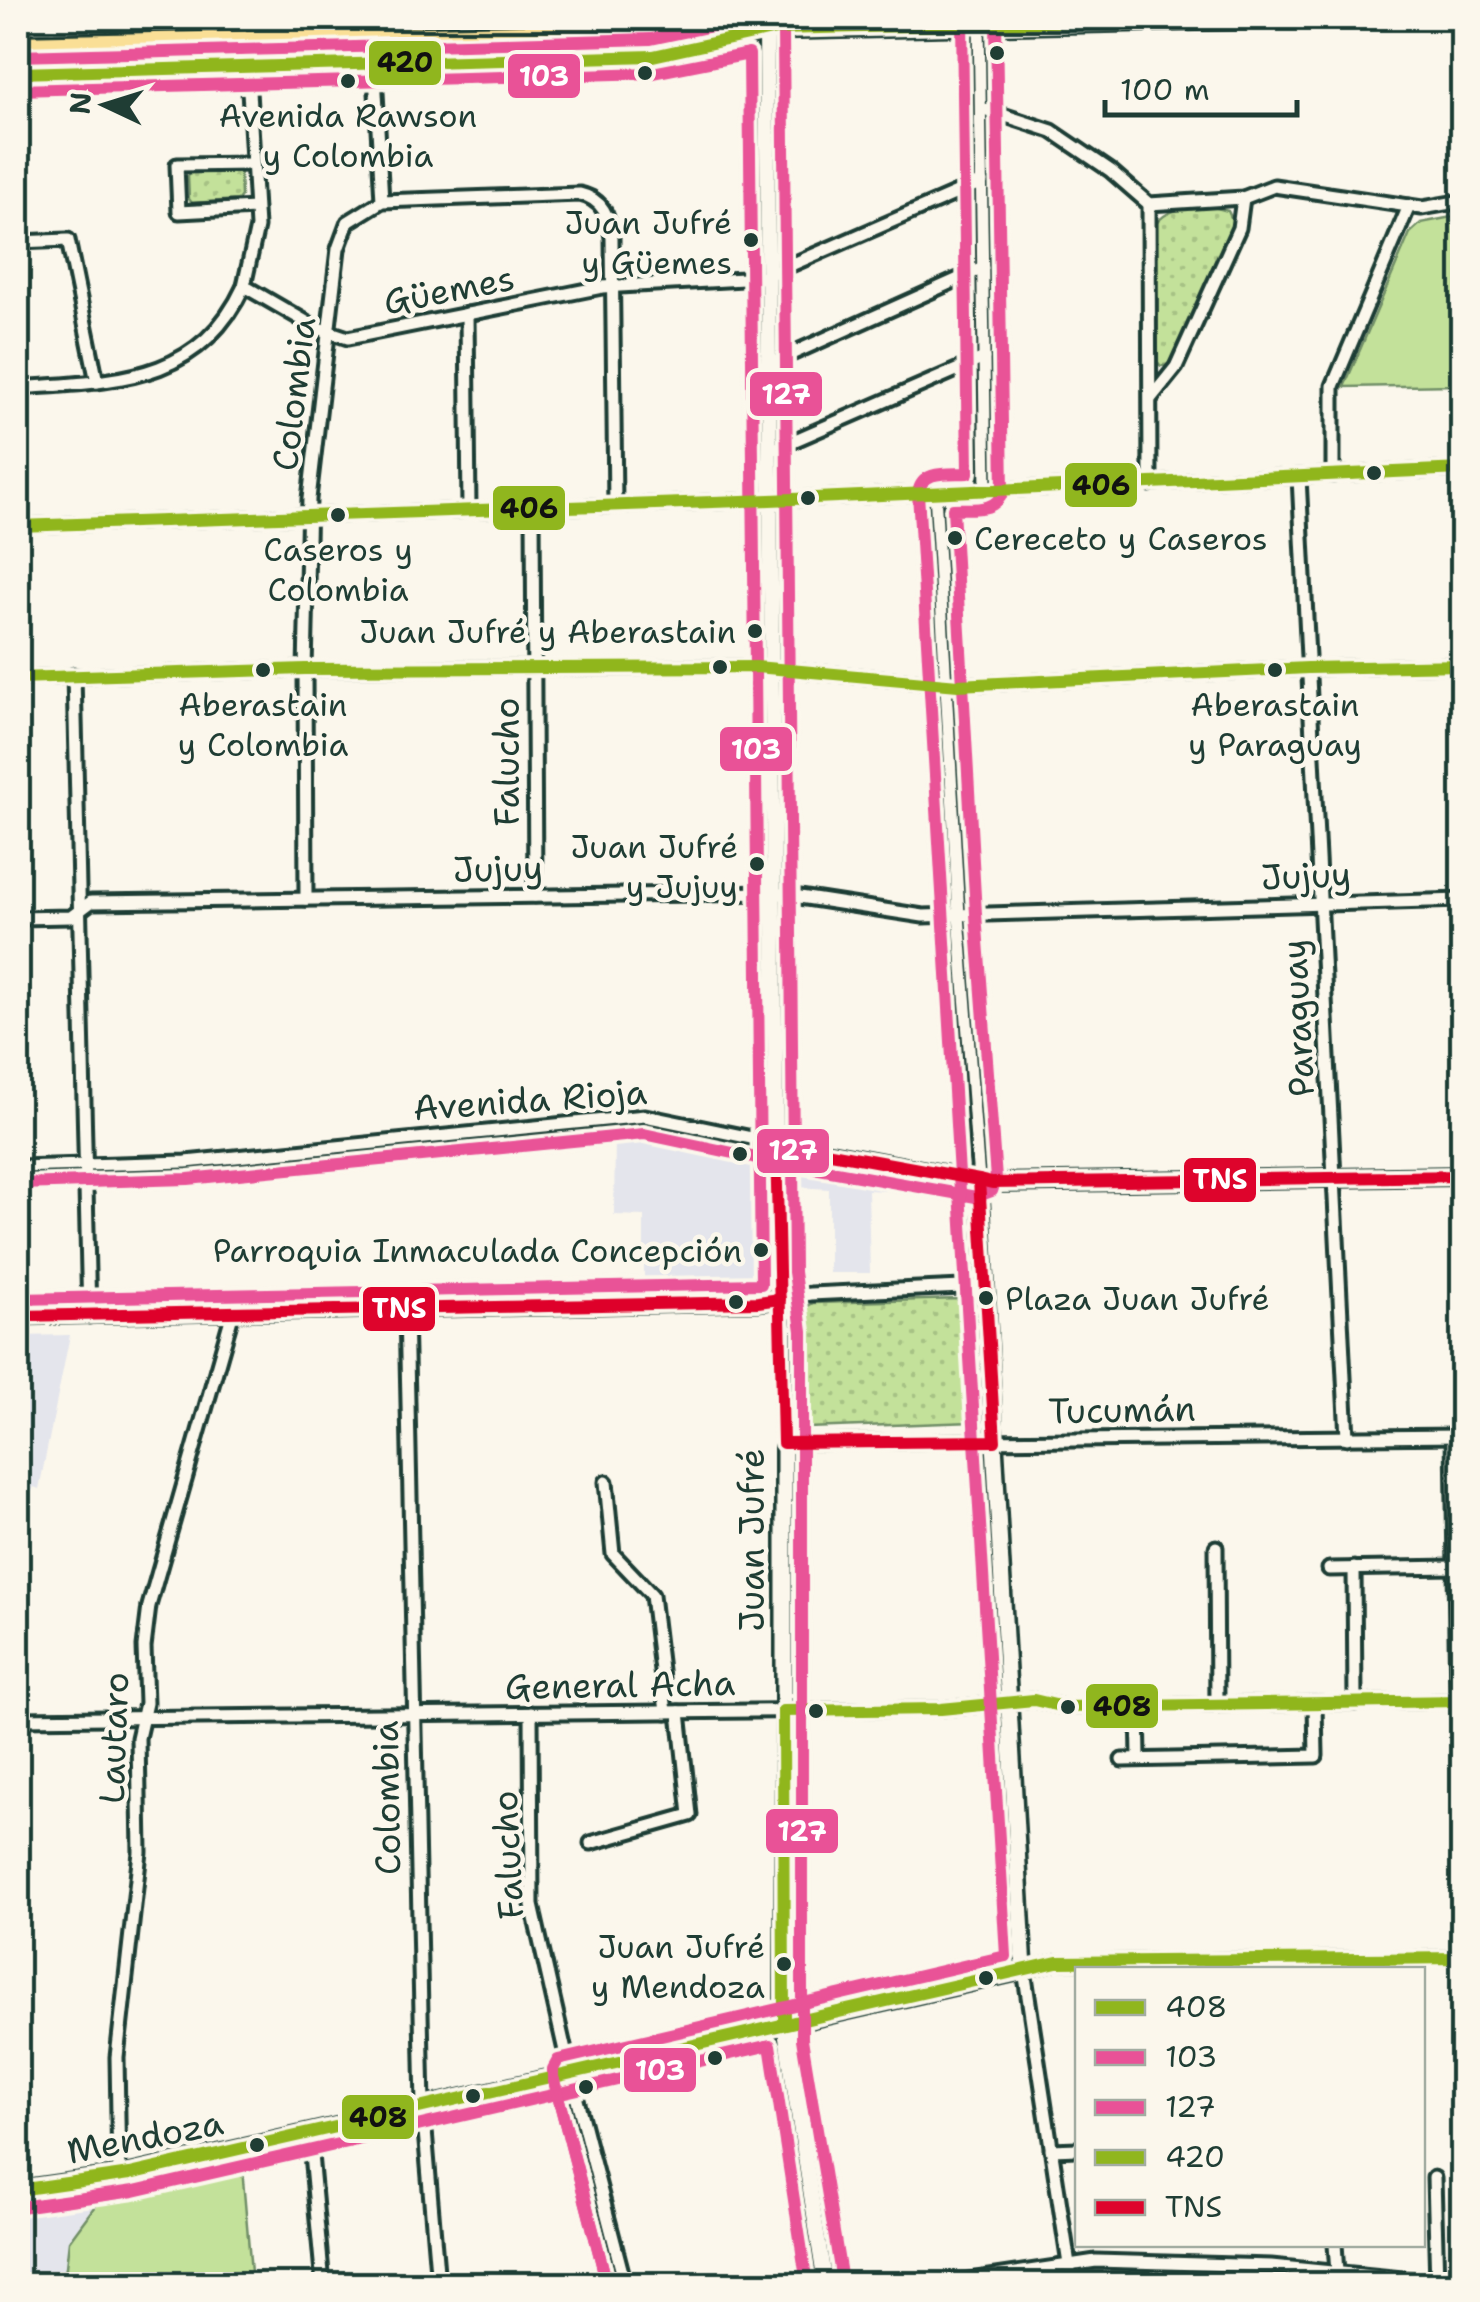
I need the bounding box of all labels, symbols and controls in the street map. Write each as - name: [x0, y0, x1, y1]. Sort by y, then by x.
- line badge: 420: [367, 39, 443, 87]
- text: 420: [377, 43, 433, 81]
- unlabelled marker: [987, 43, 1007, 63]
- line badge: 103: [506, 52, 582, 100]
- north arrow: [55, 55, 155, 155]
- scale bar: [1105, 55, 1298, 117]
- text: 103: [519, 57, 569, 95]
- unlabelled marker: [635, 63, 655, 83]
- text: 100 m: [1120, 69, 1210, 110]
- marker: Avenida Rawson y Colombia: [338, 71, 358, 91]
- text: N: [60, 91, 100, 116]
- place label: Avenida Rawson y Colombia: [219, 94, 477, 177]
- place label: Juan Jufré y Güemes: [564, 201, 732, 284]
- marker: Juan Jufré y Güemes: [741, 230, 761, 250]
- street label: Güemes: [379, 254, 518, 325]
- street label: Colombia: [261, 314, 326, 473]
- line badge: 127: [748, 370, 824, 418]
- text: 127: [761, 375, 811, 413]
- line badge: 406: [1063, 461, 1139, 509]
- unlabelled marker: [1364, 463, 1384, 483]
- text: 406: [1072, 466, 1130, 504]
- line badge: 406: [491, 484, 567, 532]
- unlabelled marker: [798, 488, 818, 508]
- text: 406: [500, 489, 558, 527]
- marker: Caseros y Colombia: [328, 505, 348, 525]
- place label: Cereceto y Caseros: [974, 517, 1268, 560]
- place label: Caseros y Colombia: [263, 528, 413, 611]
- marker: Cereceto y Caseros: [945, 528, 965, 548]
- place label: Juan Jufré y Aberastain: [359, 610, 736, 653]
- marker: Juan Jufré y Aberastain: [745, 621, 765, 641]
- unlabelled marker: [710, 657, 730, 677]
- marker: Aberastain y Colombia: [253, 660, 273, 680]
- marker: Aberastain y Paraguay: [1265, 660, 1285, 680]
- place label: Aberastain y Colombia: [178, 683, 348, 766]
- place label: Aberastain y Paraguay: [1188, 683, 1362, 766]
- street label: Falucho: [483, 698, 530, 826]
- line badge: 103: [718, 725, 794, 773]
- text: 103: [731, 730, 781, 768]
- place label: Juan Jufré y Jujuy: [570, 825, 738, 908]
- street label: Jujuy: [452, 844, 544, 893]
- street label: Jujuy: [1260, 850, 1352, 901]
- marker: Juan Jufré y Jujuy: [747, 854, 767, 874]
- street label: Paraguay: [1270, 938, 1325, 1098]
- street label: Avenida Rioja: [411, 1068, 649, 1131]
- line badge: 127: [755, 1127, 831, 1175]
- text: 127: [768, 1131, 818, 1169]
- unlabelled marker: [730, 1144, 750, 1164]
- line badge: TNS: [1182, 1156, 1258, 1204]
- text: TNS: [1192, 1160, 1248, 1198]
- place label: Parroquia Inmaculada Concepción: [213, 1229, 742, 1272]
- marker: Parroquia Inmaculada Concepción: [751, 1240, 771, 1260]
- place label: Plaza Juan Jufré: [1005, 1277, 1270, 1320]
- line badge: TNS: [361, 1285, 437, 1333]
- marker: Plaza Juan Jufré: [976, 1288, 996, 1308]
- text: TNS: [371, 1289, 427, 1327]
- unlabelled marker: [726, 1292, 746, 1312]
- street label: Tucumán: [1048, 1385, 1196, 1434]
- street label: Juan Jufré: [728, 1448, 775, 1632]
- street label: General Acha: [504, 1659, 736, 1710]
- street label: Lautaro: [88, 1671, 139, 1805]
- line badge: 408: [1084, 1682, 1160, 1730]
- text: 408: [1093, 1687, 1151, 1725]
- unlabelled marker: [1058, 1697, 1078, 1717]
- unlabelled marker: [806, 1701, 826, 1721]
- street label: Colombia: [362, 1720, 411, 1876]
- street label: Falucho: [481, 1790, 534, 1921]
- line badge: 127: [764, 1807, 840, 1855]
- text: 127: [777, 1812, 827, 1850]
- place label: Juan Jufré y Mendoza: [591, 1925, 765, 2008]
- marker: Juan Jufré y Mendoza: [774, 1954, 794, 1974]
- legend: [1075, 1967, 1425, 2247]
- unlabelled marker: [976, 1968, 996, 1988]
- text: 408: [1165, 1986, 1227, 2027]
- text: 103: [1165, 2036, 1217, 2077]
- line badge: 103: [622, 2046, 698, 2094]
- unlabelled marker: [705, 2048, 725, 2068]
- text: 103: [635, 2051, 685, 2089]
- unlabelled marker: [576, 2077, 596, 2097]
- unlabelled marker: [463, 2086, 483, 2106]
- text: 127: [1165, 2086, 1216, 2127]
- line badge: 408: [340, 2093, 416, 2141]
- street label: Mendoza: [63, 2098, 227, 2175]
- text: 408: [349, 2098, 407, 2136]
- unlabelled marker: [247, 2135, 267, 2155]
- text: 420: [1165, 2136, 1225, 2177]
- text: TNS: [1165, 2186, 1222, 2227]

